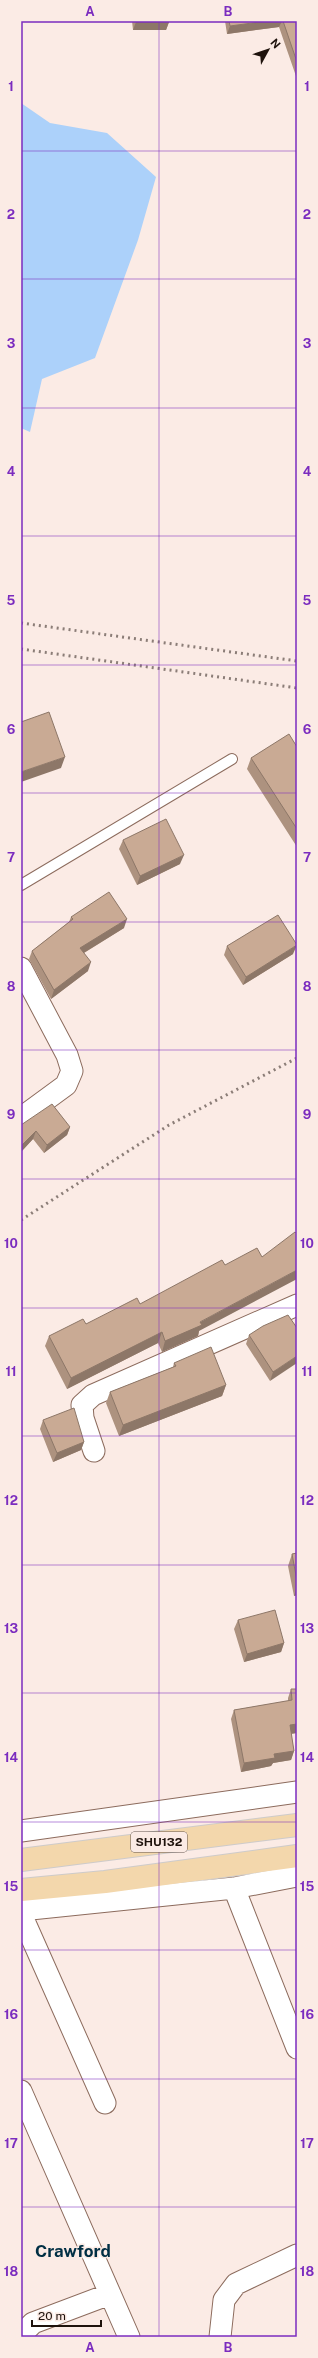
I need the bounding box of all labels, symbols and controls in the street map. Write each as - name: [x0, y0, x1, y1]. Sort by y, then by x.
- text: A: [85, 4, 95, 19]
- text: B: [224, 4, 233, 19]
- north arrow: [248, 30, 288, 70]
- text: N: [268, 36, 283, 51]
- text: 1: [8, 79, 14, 94]
- text: 1: [304, 79, 310, 94]
- text: 2: [7, 207, 15, 222]
- text: 2: [303, 207, 311, 222]
- text: 3: [7, 336, 16, 351]
- text: 3: [303, 336, 312, 351]
- text: 4: [7, 464, 16, 479]
- text: 4: [303, 464, 312, 479]
- text: 5: [7, 593, 16, 608]
- text: 5: [303, 593, 312, 608]
- text: 6: [7, 722, 16, 737]
- text: 6: [303, 722, 312, 737]
- text: 7: [7, 850, 15, 865]
- text: 7: [303, 850, 311, 865]
- text: 8: [7, 979, 16, 994]
- text: 8: [303, 979, 312, 994]
- text: 9: [7, 1107, 15, 1122]
- text: 9: [303, 1107, 311, 1122]
- text: 10: [4, 1236, 18, 1251]
- text: 10: [300, 1236, 314, 1251]
- text: 11: [5, 1364, 17, 1379]
- text: 11: [301, 1364, 313, 1379]
- text: 12: [4, 1493, 18, 1508]
- text: 12: [300, 1493, 314, 1508]
- text: 13: [4, 1621, 18, 1636]
- text: 13: [300, 1621, 314, 1636]
- text: 14: [4, 1750, 19, 1765]
- text: 14: [300, 1750, 315, 1765]
- road number: SHU132: [131, 1832, 187, 1852]
- text: 15: [4, 1879, 18, 1894]
- text: 15: [300, 1879, 314, 1894]
- text: 16: [4, 2007, 18, 2022]
- text: 16: [300, 2007, 314, 2022]
- text: 17: [4, 2136, 18, 2151]
- text: 17: [300, 2136, 314, 2151]
- district label: Crawford: [35, 2241, 111, 2261]
- text: 18: [4, 2264, 18, 2279]
- text: 18: [300, 2264, 314, 2279]
- scale bar: [32, 2302, 101, 2328]
- text: 20 m: [38, 2309, 66, 2323]
- text: A: [85, 2340, 95, 2355]
- text: B: [224, 2340, 233, 2355]

